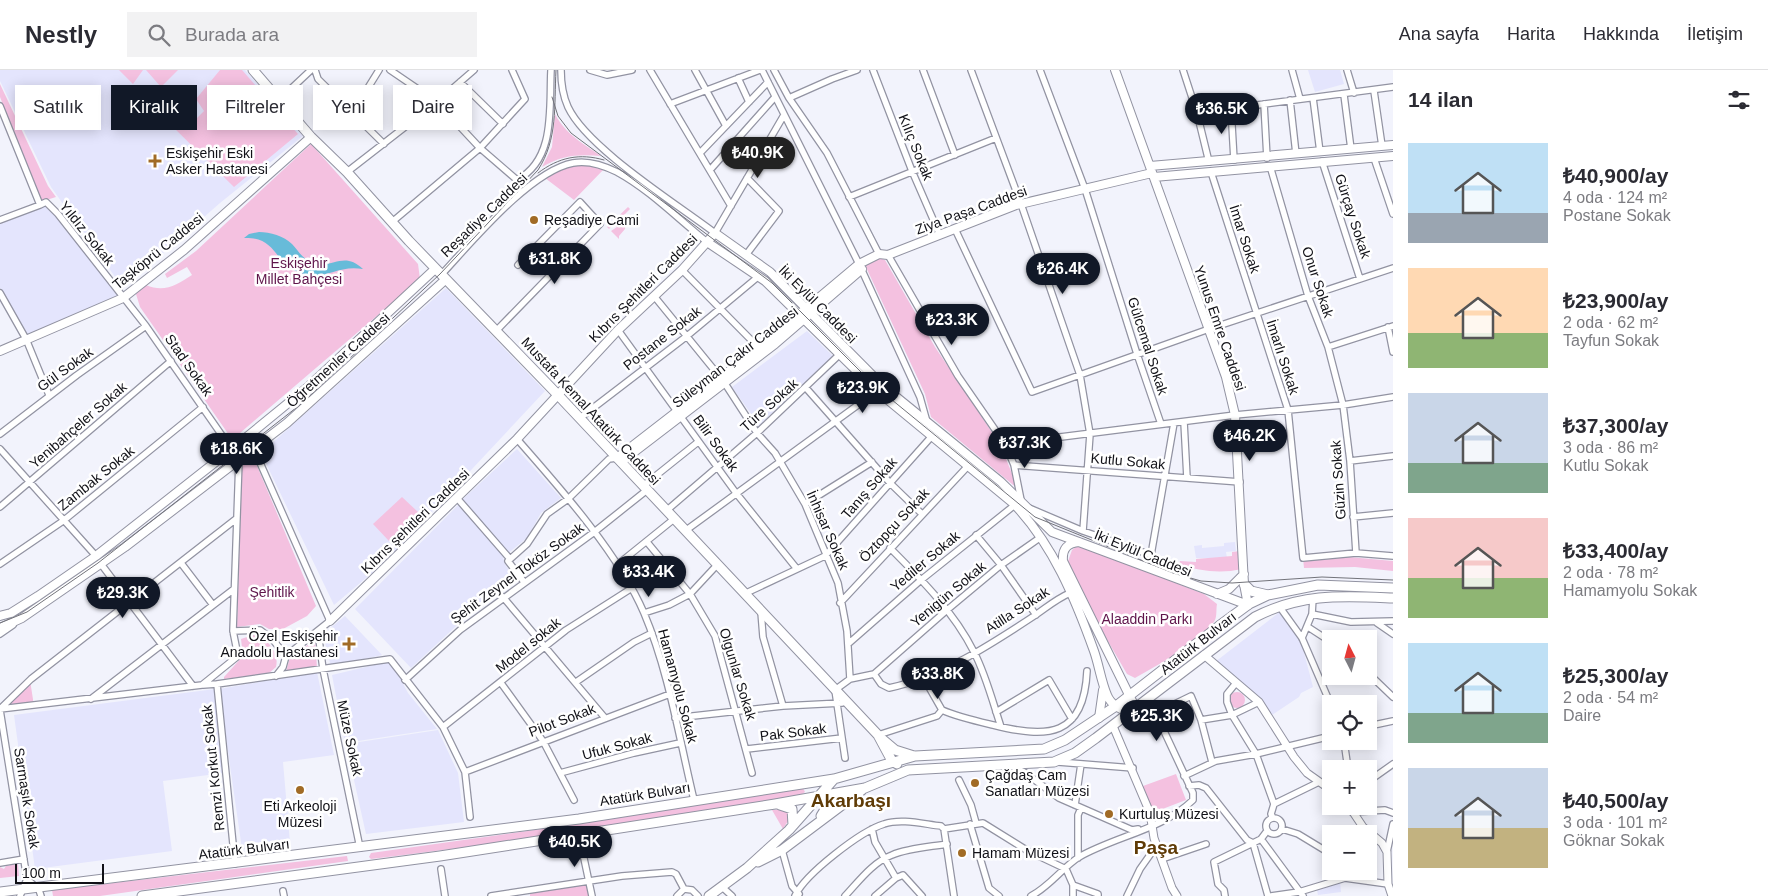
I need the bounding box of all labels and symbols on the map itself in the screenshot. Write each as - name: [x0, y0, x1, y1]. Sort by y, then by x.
- pin: ₺36.5K: [1181, 92, 1263, 135]
- street label: Kılıç Sokak: [895, 112, 937, 183]
- pin: ₺40.9K: [717, 136, 799, 179]
- place label: Eskişehir Eski Asker Hastanesi: [166, 145, 268, 177]
- marker: Eskişehir Eski Asker Hastanesi: [148, 154, 162, 168]
- street label: Reşadiye Caddesi: [438, 170, 530, 260]
- street label: Gürçay Sokak: [1332, 172, 1375, 261]
- street label: Ziya Paşa Caddesi: [913, 182, 1029, 238]
- street label: Yıldız Sokak: [56, 198, 118, 269]
- street label: İmar Sokak: [1226, 203, 1265, 276]
- street label: Taşköprü Caddesi: [109, 210, 207, 292]
- place label: Reşadiye Cami: [544, 212, 639, 228]
- marker: Reşadiye Cami: [528, 214, 540, 226]
- street label: Kıbrıs Şehitleri Caddesi: [586, 231, 700, 345]
- pin: ₺31.8K: [514, 242, 596, 285]
- street label: Onur Sokak: [1299, 244, 1337, 321]
- pin: ₺26.4K: [1022, 252, 1104, 295]
- park label: Eskişehir Millet Bahçesi: [256, 255, 342, 287]
- street label: İki Eylül Caddesi: [776, 261, 861, 346]
- street label: Yunus Emre Caddesi: [1191, 263, 1249, 393]
- street label: Gülcemal Sokak: [1125, 295, 1172, 398]
- street label: Postane Sokak: [620, 302, 705, 373]
- street label: Süleyman Çakır Caddesi: [669, 303, 801, 411]
- pin: ₺23.3K: [911, 304, 993, 346]
- street label: Öğretmenler Caddesi: [283, 309, 393, 410]
- street label: İmarlı Sokak: [1263, 317, 1304, 397]
- street label: Stad Sokak: [162, 331, 217, 400]
- street label: Mustafa Kemal Atatürk Caddesi: [518, 334, 664, 488]
- street label: Gül Sokak: [34, 343, 97, 394]
- pin: ₺23.9K: [822, 372, 904, 414]
- street label: Türe Sokak: [737, 374, 802, 435]
- street label: Yenibahçeler Sokak: [26, 378, 131, 471]
- street label: Bilir Sokak: [690, 412, 742, 475]
- pin: ₺46.2K: [1209, 420, 1291, 462]
- pin: ₺37.3K: [984, 426, 1066, 469]
- pin: ₺18.6K: [196, 432, 278, 475]
- street label: Güzin Sokak: [1327, 439, 1349, 520]
- street label: Zambak Sokak: [55, 442, 138, 514]
- street label: Kutlu Sokak: [1090, 450, 1167, 472]
- street label: Tanış Sokak: [838, 453, 901, 522]
- street label: Kıbrıs şehitleri Caddesi: [358, 465, 472, 577]
- street label: Öztopçu Sokak: [855, 483, 933, 565]
- street label: İnhisar Sokak: [803, 488, 854, 573]
- street label: Şehit Zeynel Toköz Sokak: [447, 519, 588, 627]
- street label: İki Eylül Caddesi: [1092, 525, 1194, 580]
- street label: Yediler Sokak: [887, 527, 964, 594]
- pin: ₺33.4K: [608, 556, 690, 598]
- street label: Yenigün Sokak: [907, 557, 989, 630]
- pin: ₺29.3K: [82, 576, 164, 619]
- street label: Atilla Sokak: [982, 583, 1053, 637]
- park label: Şehitlik: [249, 584, 296, 600]
- street label: Atatürk Bulvarı: [1157, 608, 1239, 678]
- park label: Alaaddin Parkı: [1101, 611, 1193, 627]
- street label: Model sokak: [492, 613, 564, 676]
- street label: Olgunlar Sokak: [716, 626, 760, 723]
- place label: Özel Eskişehir Anadolu Hastanesi: [220, 627, 338, 660]
- street label: Hamamyolu Sokak: [655, 627, 701, 746]
- north arrow: [1322, 630, 1378, 685]
- marker: Özel Eskişehir Anadolu Hastanesi: [342, 637, 356, 651]
- pin: ₺33.8K: [897, 658, 979, 700]
- street label: Müze Sokak: [334, 699, 366, 778]
- street label: Pilot Sokak: [526, 700, 598, 740]
- pin: ₺25.3K: [1116, 700, 1198, 742]
- street label: Remzi Korkut Sokak: [198, 703, 228, 832]
- street label: Pak Sokak: [759, 720, 828, 744]
- street label: Ufuk Sokak: [580, 729, 655, 763]
- street label: Sarmaşık Sokak: [11, 746, 43, 851]
- place label: Çağdaş Cam Sanatları Müzesi: [985, 767, 1089, 799]
- marker: Çağdaş Cam Sanatları Müzesi: [969, 777, 981, 789]
- street label: Atatürk Bulvarı: [598, 779, 692, 809]
- marker: Eti Arkeoloji Müzesi: [294, 784, 306, 796]
- district label: Akarbaşı: [811, 790, 891, 811]
- place label: Eti Arkeoloji Müzesi: [263, 798, 337, 830]
- place label: Kurtuluş Müzesi: [1119, 806, 1219, 822]
- marker: Kurtuluş Müzesi: [1103, 808, 1115, 820]
- pin: ₺40.5K: [534, 826, 616, 868]
- street label: Atatürk Bulvarı: [197, 835, 291, 863]
- district label: Paşa: [1134, 837, 1179, 858]
- place label: Hamam Müzesi: [972, 845, 1069, 861]
- marker: Hamam Müzesi: [956, 847, 968, 859]
- scale bar: [15, 861, 104, 884]

